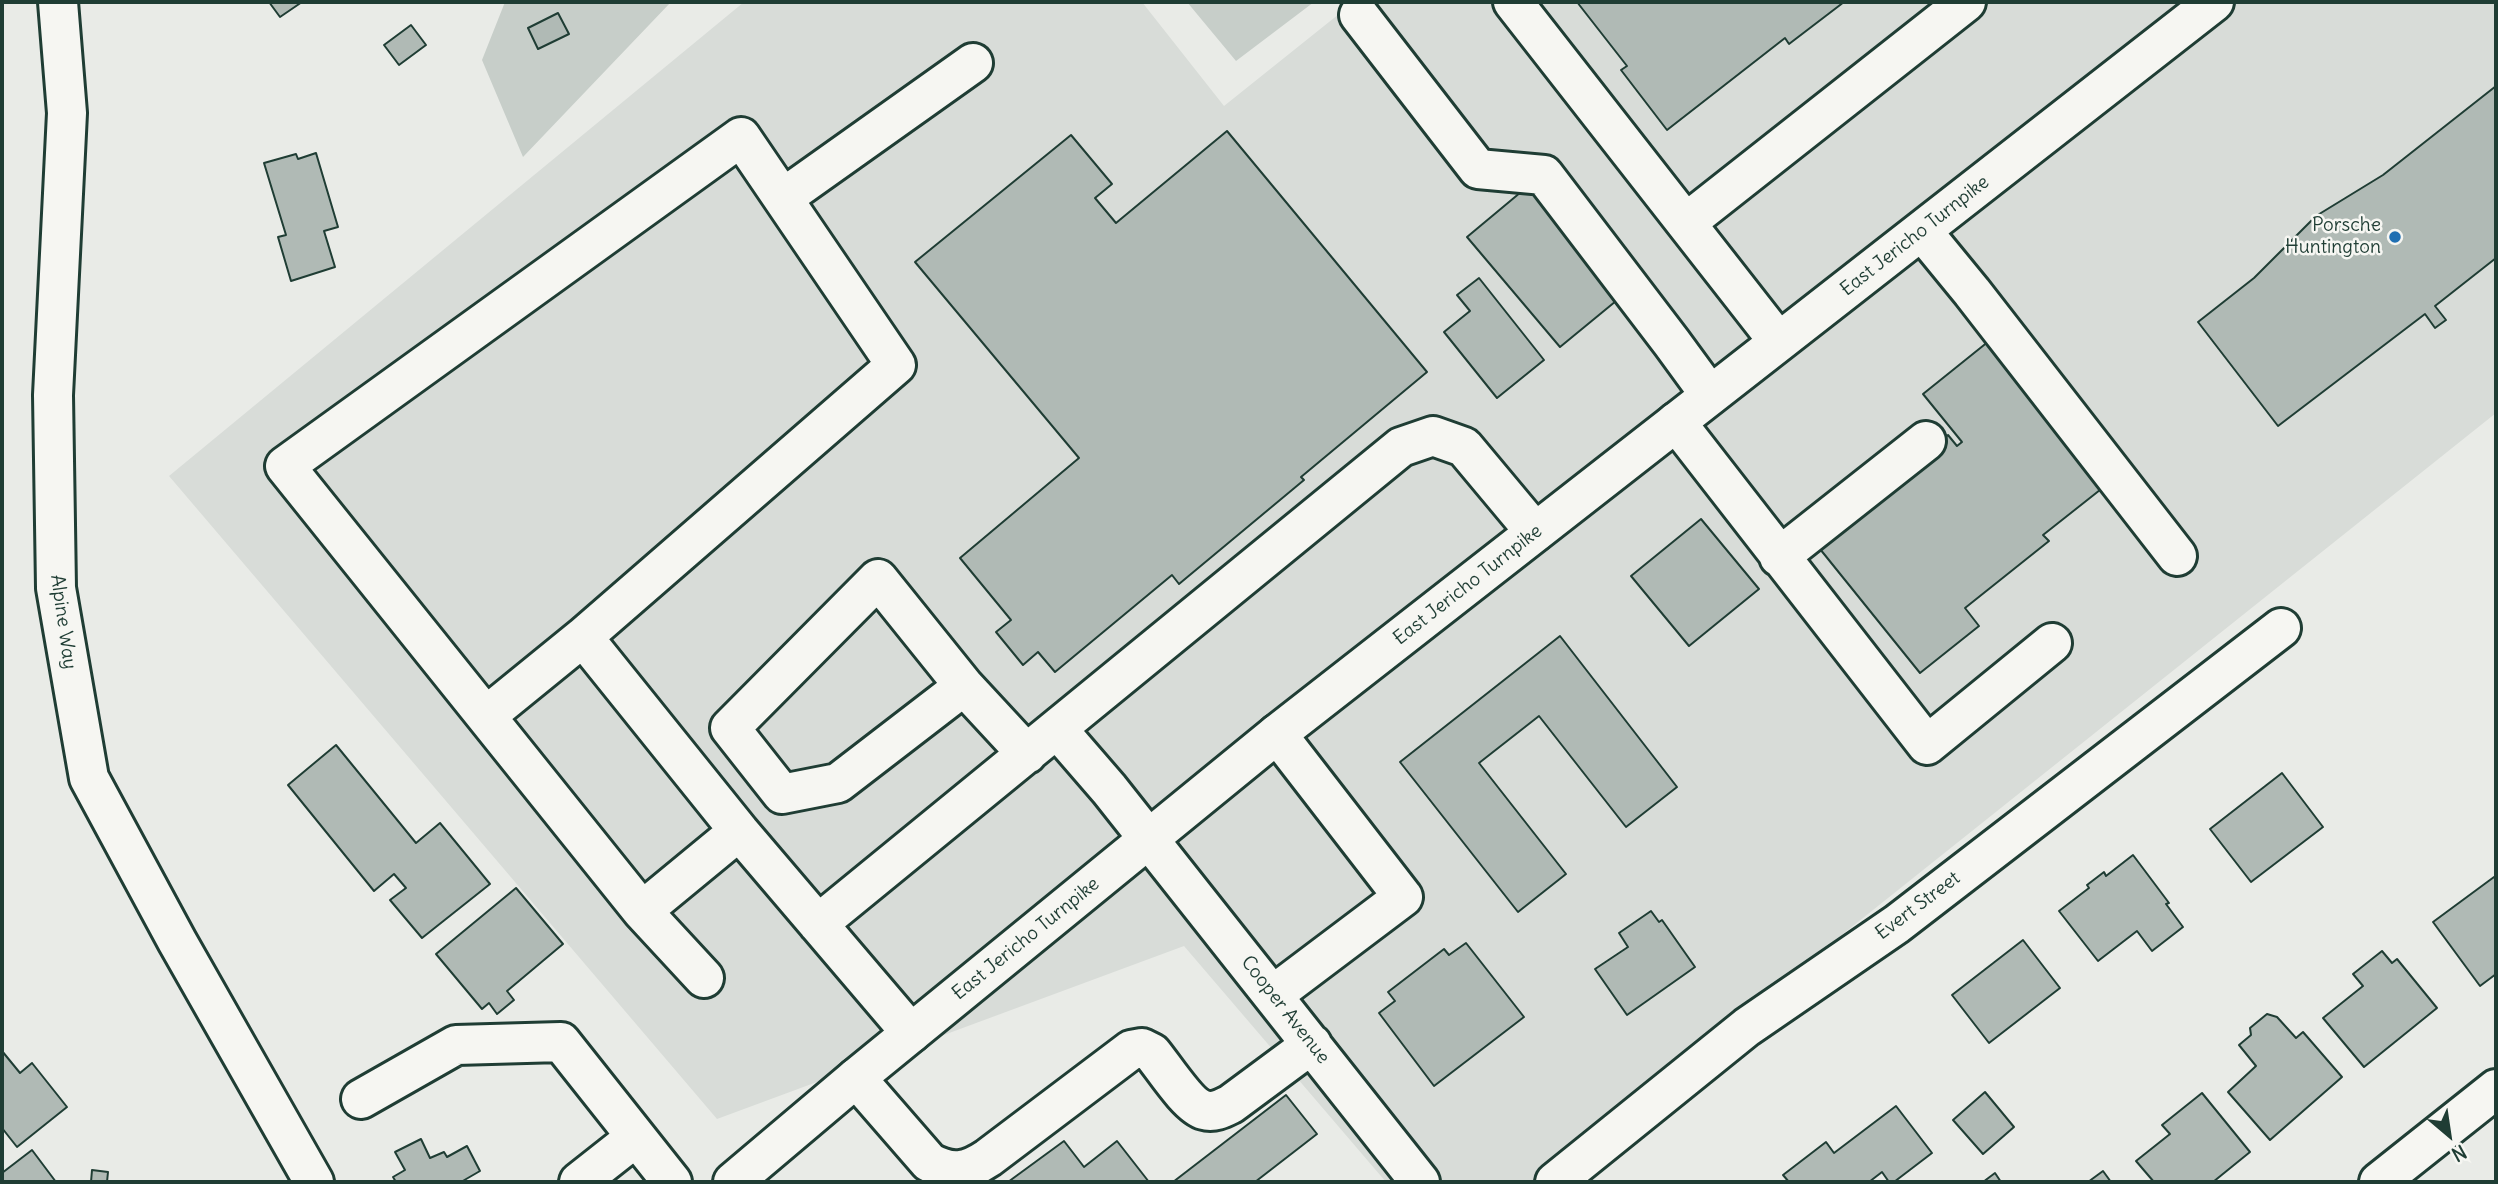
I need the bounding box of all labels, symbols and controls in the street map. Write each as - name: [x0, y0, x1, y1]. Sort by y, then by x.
- street label: East Jericho Turnpike: [1836, 171, 1994, 301]
- place label: Porsche Huntington: [2285, 215, 2381, 259]
- marker: Porsche Huntington: [2387, 229, 2403, 245]
- street label: East Jericho Turnpike: [1389, 520, 1547, 650]
- street label: Alpine Way: [45, 573, 81, 671]
- street label: Evert Street: [1871, 867, 1965, 945]
- street label: East Jericho Turnpike: [948, 873, 1104, 1005]
- street label: Cooper Avenue: [1236, 951, 1334, 1069]
- north arrow: [2414, 1100, 2484, 1170]
- text: N: [2448, 1140, 2471, 1167]

